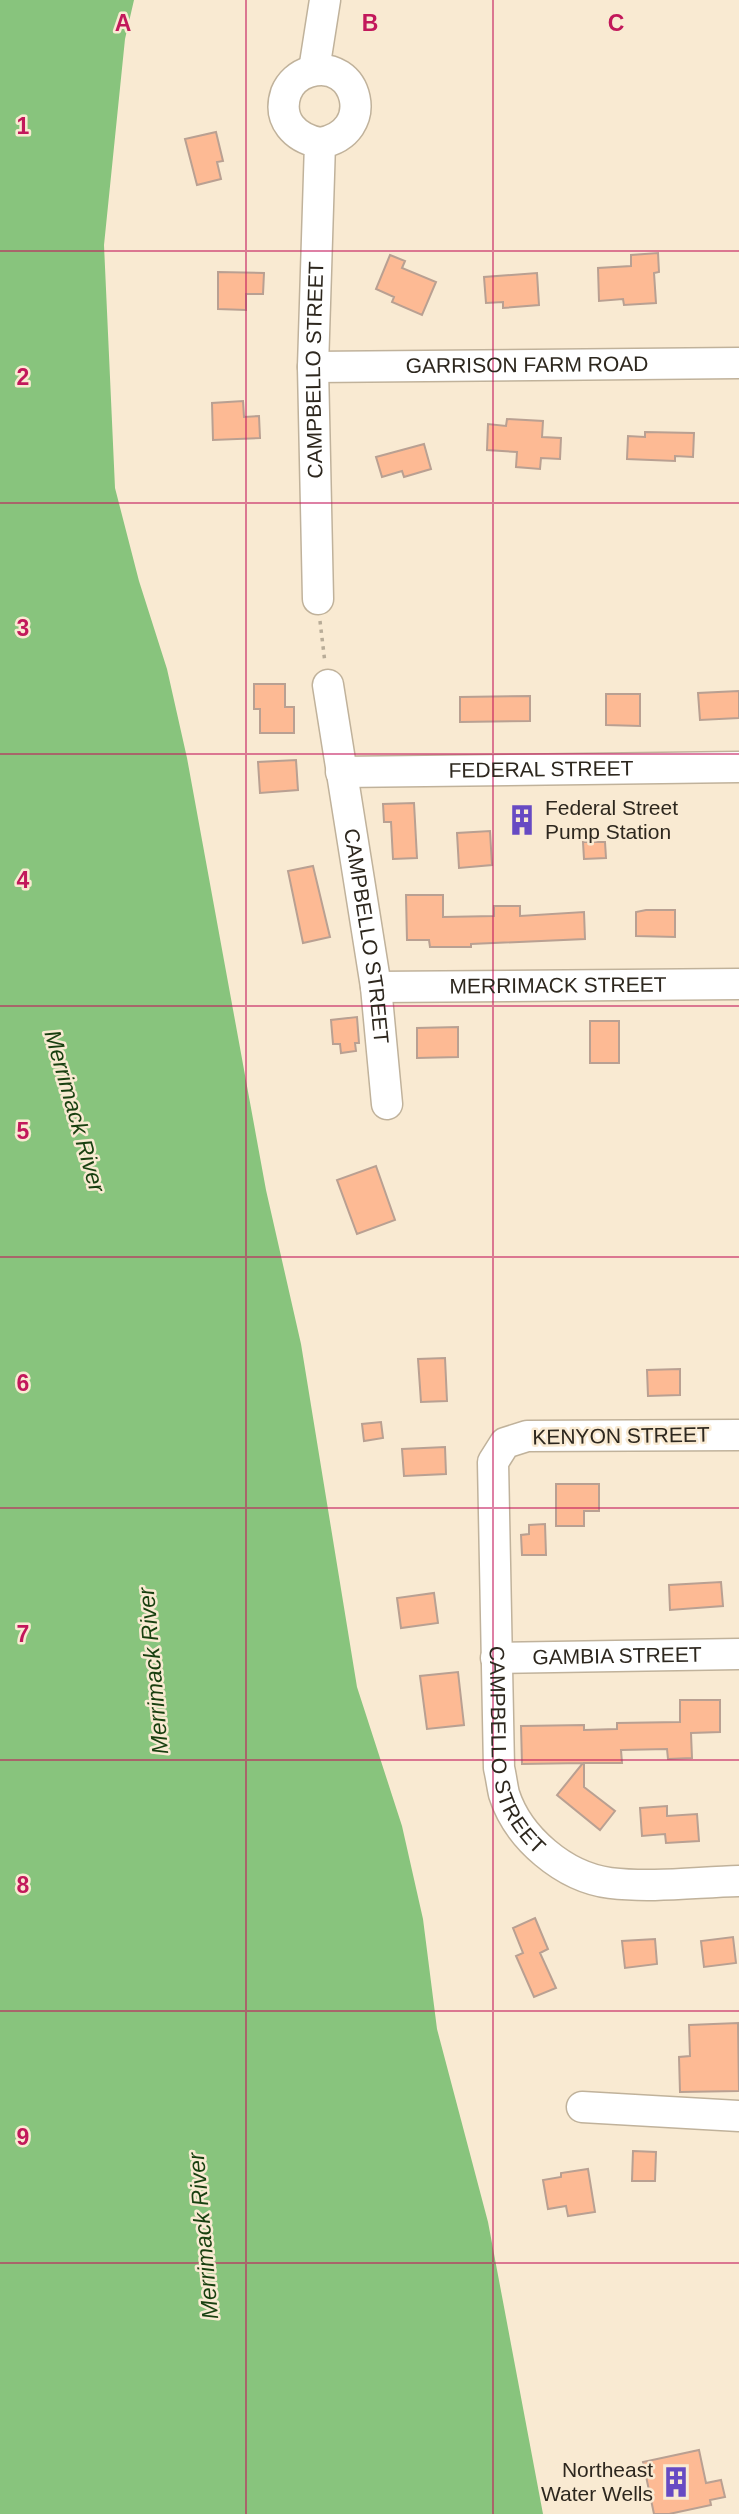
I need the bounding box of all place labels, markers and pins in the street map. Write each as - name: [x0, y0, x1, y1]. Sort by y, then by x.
- place label: Federal Street Pump Station: [545, 796, 678, 843]
- building icon: Federal Street Pump Station: [505, 803, 539, 837]
- place label: Northeast Water Wells: [541, 2458, 653, 2505]
- building icon: Northeast Water Wells: [659, 2465, 693, 2499]

